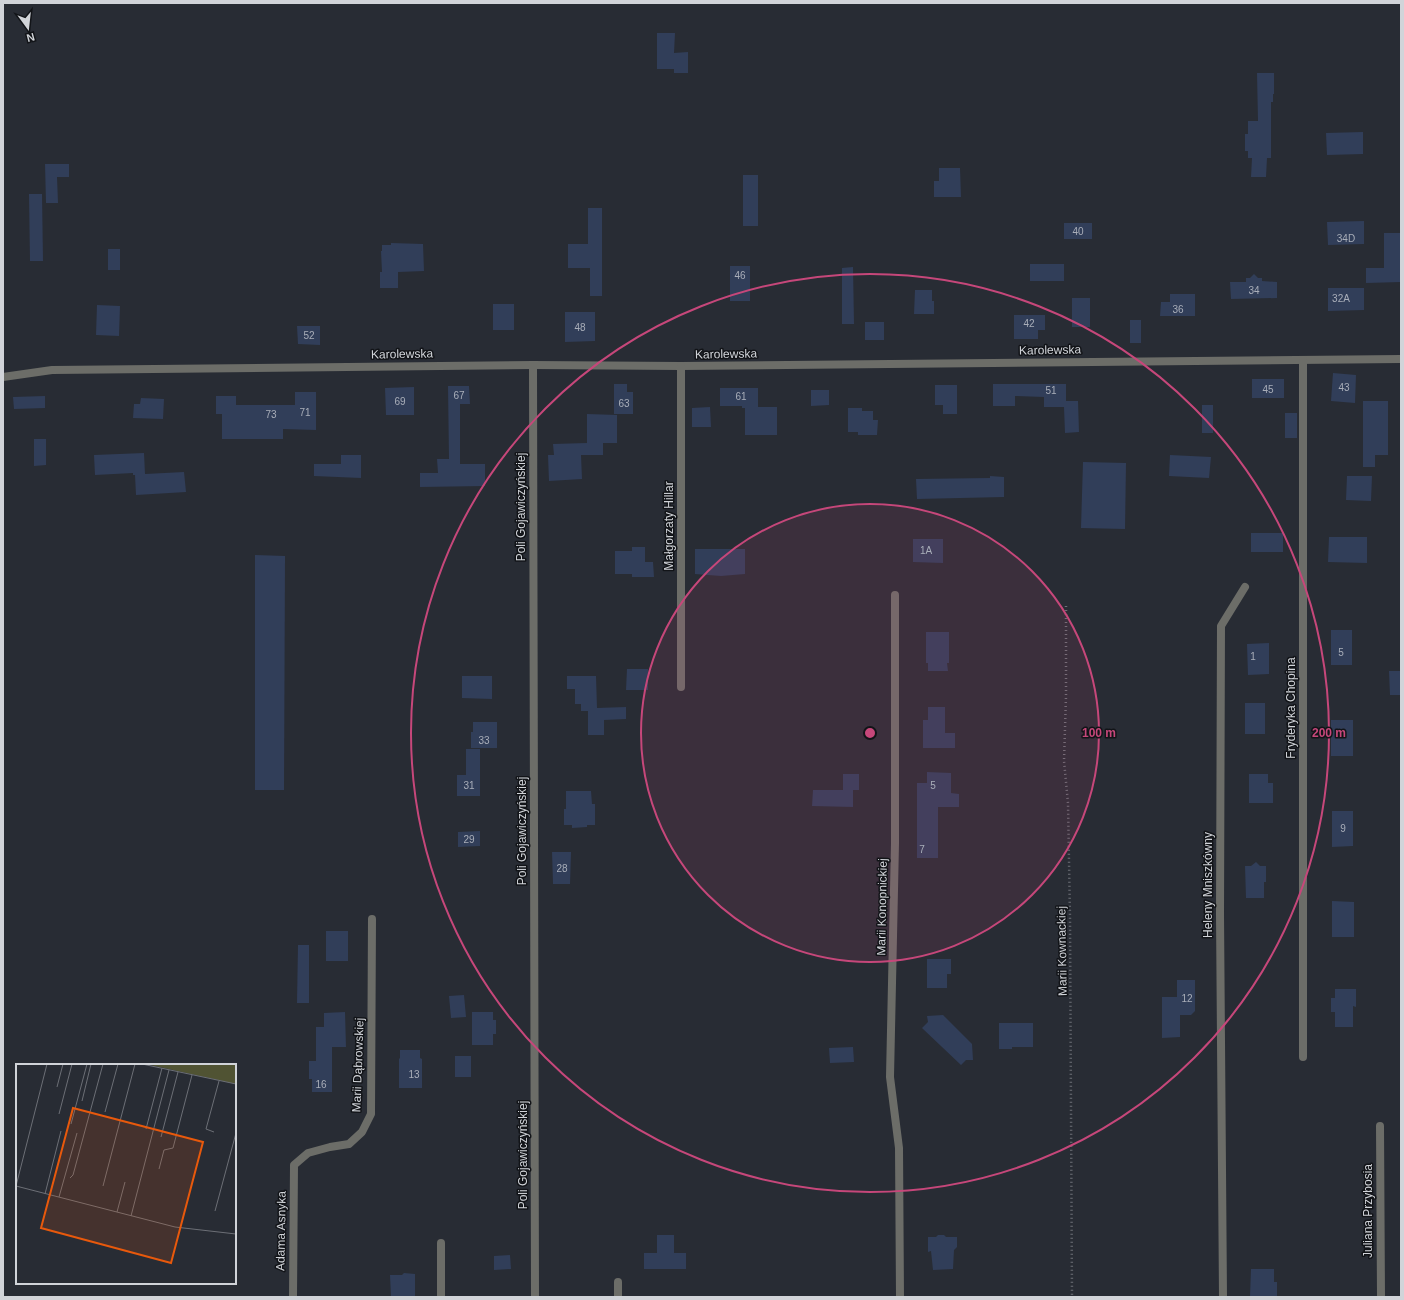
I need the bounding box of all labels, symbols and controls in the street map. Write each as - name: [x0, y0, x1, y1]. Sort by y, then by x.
- north arrow: [8, 8, 48, 48]
- text: N: [25, 31, 36, 44]
- house number: 40: [1072, 226, 1084, 237]
- house number: 34D: [1337, 233, 1355, 244]
- house number: 46: [734, 270, 746, 281]
- house number: 34: [1248, 285, 1260, 296]
- house number: 32A: [1332, 293, 1350, 304]
- house number: 36: [1172, 304, 1184, 315]
- house number: 42: [1023, 318, 1035, 329]
- house number: 48: [574, 322, 586, 333]
- house number: 52: [303, 330, 315, 341]
- street label: Karolewska: [1019, 342, 1081, 358]
- street label: Karolewska: [371, 346, 433, 362]
- street label: Karolewska: [695, 346, 757, 362]
- house number: 43: [1338, 382, 1350, 393]
- house number: 45: [1262, 384, 1274, 395]
- house number: 51: [1045, 385, 1057, 396]
- house number: 67: [453, 390, 465, 401]
- house number: 61: [735, 391, 747, 402]
- house number: 69: [394, 396, 406, 407]
- house number: 63: [618, 398, 630, 409]
- house number: 71: [299, 407, 311, 418]
- house number: 73: [265, 409, 277, 420]
- street label: Poli Gojawiczyńskiej: [514, 453, 528, 561]
- street label: Małgorzaty Hillar: [662, 481, 676, 571]
- house number: 1A: [920, 545, 932, 556]
- house number: 5: [1338, 647, 1344, 658]
- house number: 1: [1250, 651, 1256, 662]
- street label: Fryderyka Chopina: [1284, 657, 1298, 759]
- centre of rings: [863, 726, 877, 740]
- text: 100 m: [1082, 726, 1116, 740]
- text: 200 m: [1312, 726, 1346, 740]
- house number: 33: [478, 735, 490, 746]
- street label: Poli Gojawiczyńskiej: [515, 777, 529, 885]
- house number: 31: [463, 780, 475, 791]
- house number: 5: [930, 780, 936, 791]
- house number: 9: [1340, 823, 1346, 834]
- street label: Heleny Mniszkówny: [1201, 832, 1215, 938]
- house number: 29: [463, 834, 475, 845]
- house number: 7: [919, 844, 925, 855]
- street label: Marii Konopnickiej: [874, 858, 890, 956]
- house number: 28: [556, 863, 568, 874]
- street label: Marii Kownackiej: [1054, 906, 1070, 996]
- house number: 12: [1181, 993, 1193, 1004]
- street label: Marii Dąbrowskiej: [349, 1017, 367, 1113]
- inset map: [16, 1064, 236, 1284]
- house number: 13: [408, 1069, 420, 1080]
- house number: 16: [315, 1079, 327, 1090]
- street label: Poli Gojawiczyńskiej: [516, 1101, 530, 1209]
- street label: Juliana Przybosia: [1361, 1164, 1375, 1258]
- street label: Adama Asnyka: [273, 1191, 289, 1271]

